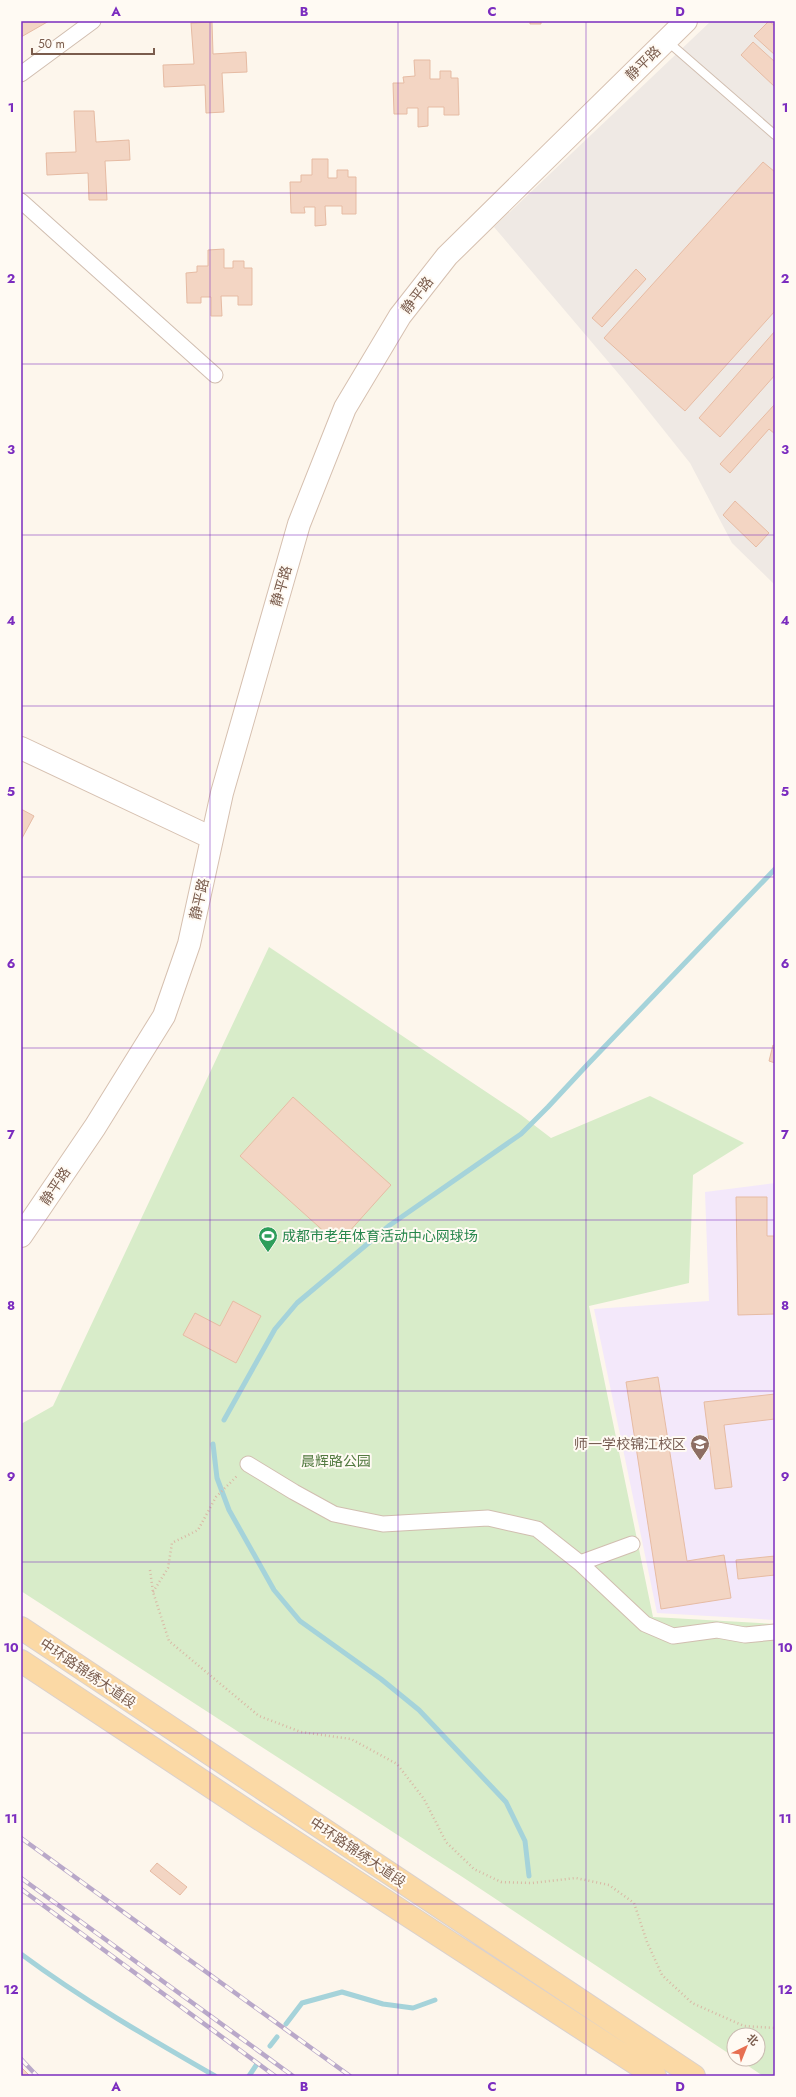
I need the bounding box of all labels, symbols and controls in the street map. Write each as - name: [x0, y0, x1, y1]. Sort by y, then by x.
- text: A: [110, 2, 121, 21]
- text: B: [300, 2, 309, 21]
- text: C: [487, 2, 497, 21]
- text: D: [675, 2, 685, 21]
- scale bar: [32, 30, 154, 56]
- text: 50 m: [38, 35, 65, 53]
- street label: 静平路: [621, 41, 665, 85]
- text: 1: [8, 98, 14, 117]
- text: 1: [782, 98, 788, 117]
- text: 2: [7, 269, 15, 288]
- text: 2: [781, 269, 789, 288]
- street label: 静平路: [396, 272, 438, 318]
- text: 3: [7, 440, 15, 459]
- text: 3: [781, 440, 789, 459]
- street label: 静平路: [266, 563, 296, 609]
- text: 4: [6, 611, 16, 630]
- text: 4: [780, 611, 790, 630]
- text: 5: [7, 782, 15, 801]
- text: 5: [781, 782, 789, 801]
- street label: 静平路: [185, 876, 213, 922]
- text: 6: [7, 954, 16, 973]
- text: 6: [781, 954, 790, 973]
- text: 7: [7, 1125, 15, 1144]
- text: 7: [781, 1125, 789, 1144]
- street label: 静平路: [35, 1163, 75, 1209]
- sports icon: 成都市老年体育活动中心网球场: [257, 1225, 279, 1253]
- place label: 成都市老年体育活动中心网球场: [282, 1226, 478, 1246]
- text: 8: [7, 1296, 15, 1315]
- text: 8: [781, 1296, 789, 1315]
- school or university icon: 师一学校锦江校区: [689, 1433, 711, 1461]
- place label: 师一学校锦江校区: [574, 1434, 686, 1454]
- park label: 晨辉路公园: [301, 1451, 371, 1471]
- text: 9: [7, 1467, 16, 1486]
- text: 9: [781, 1467, 790, 1486]
- street label: 中环路锦绣大道段: [36, 1633, 140, 1713]
- text: 10: [3, 1638, 19, 1657]
- text: 10: [777, 1638, 793, 1657]
- text: 11: [4, 1809, 18, 1828]
- text: 11: [778, 1809, 792, 1828]
- street label: 中环路锦绣大道段: [306, 1812, 410, 1892]
- text: 12: [3, 1980, 19, 1999]
- text: 12: [777, 1980, 793, 1999]
- north arrow: [726, 2027, 766, 2067]
- text: 北: [743, 2030, 762, 2049]
- text: A: [110, 2077, 121, 2096]
- text: B: [300, 2077, 309, 2096]
- text: C: [487, 2077, 497, 2096]
- text: D: [675, 2077, 685, 2096]

